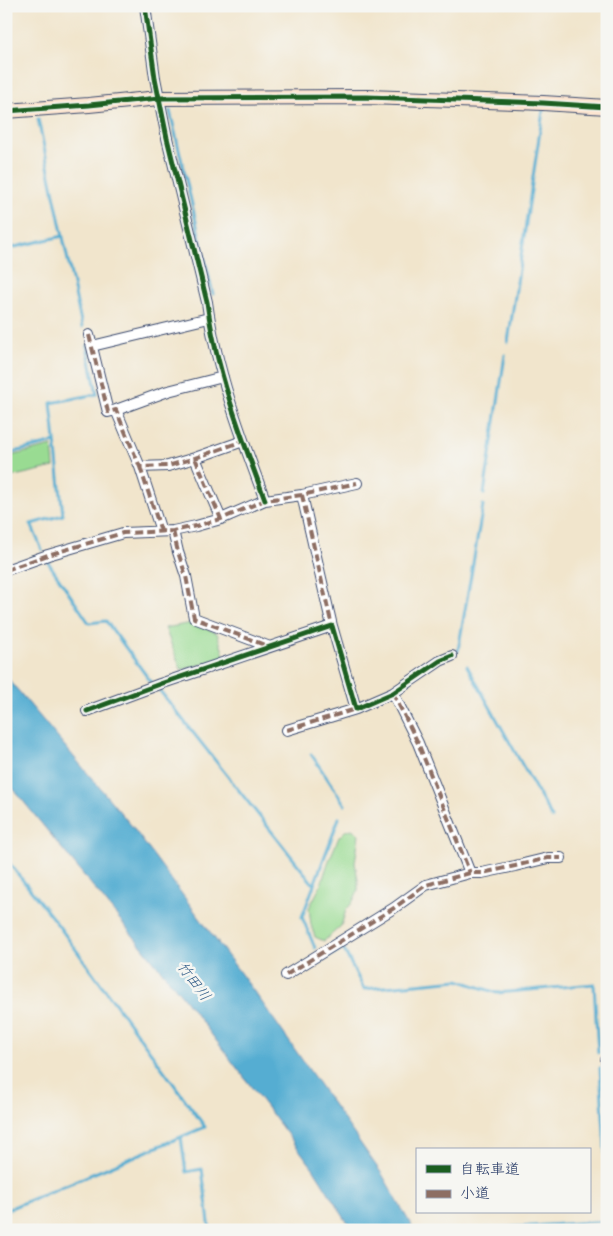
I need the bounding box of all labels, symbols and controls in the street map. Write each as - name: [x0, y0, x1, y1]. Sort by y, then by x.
- water label: 竹田川: [172, 957, 216, 1005]
- legend: [416, 1148, 590, 1214]
- text: 自転車道: [460, 1159, 520, 1179]
- text: 小道: [460, 1183, 490, 1203]

